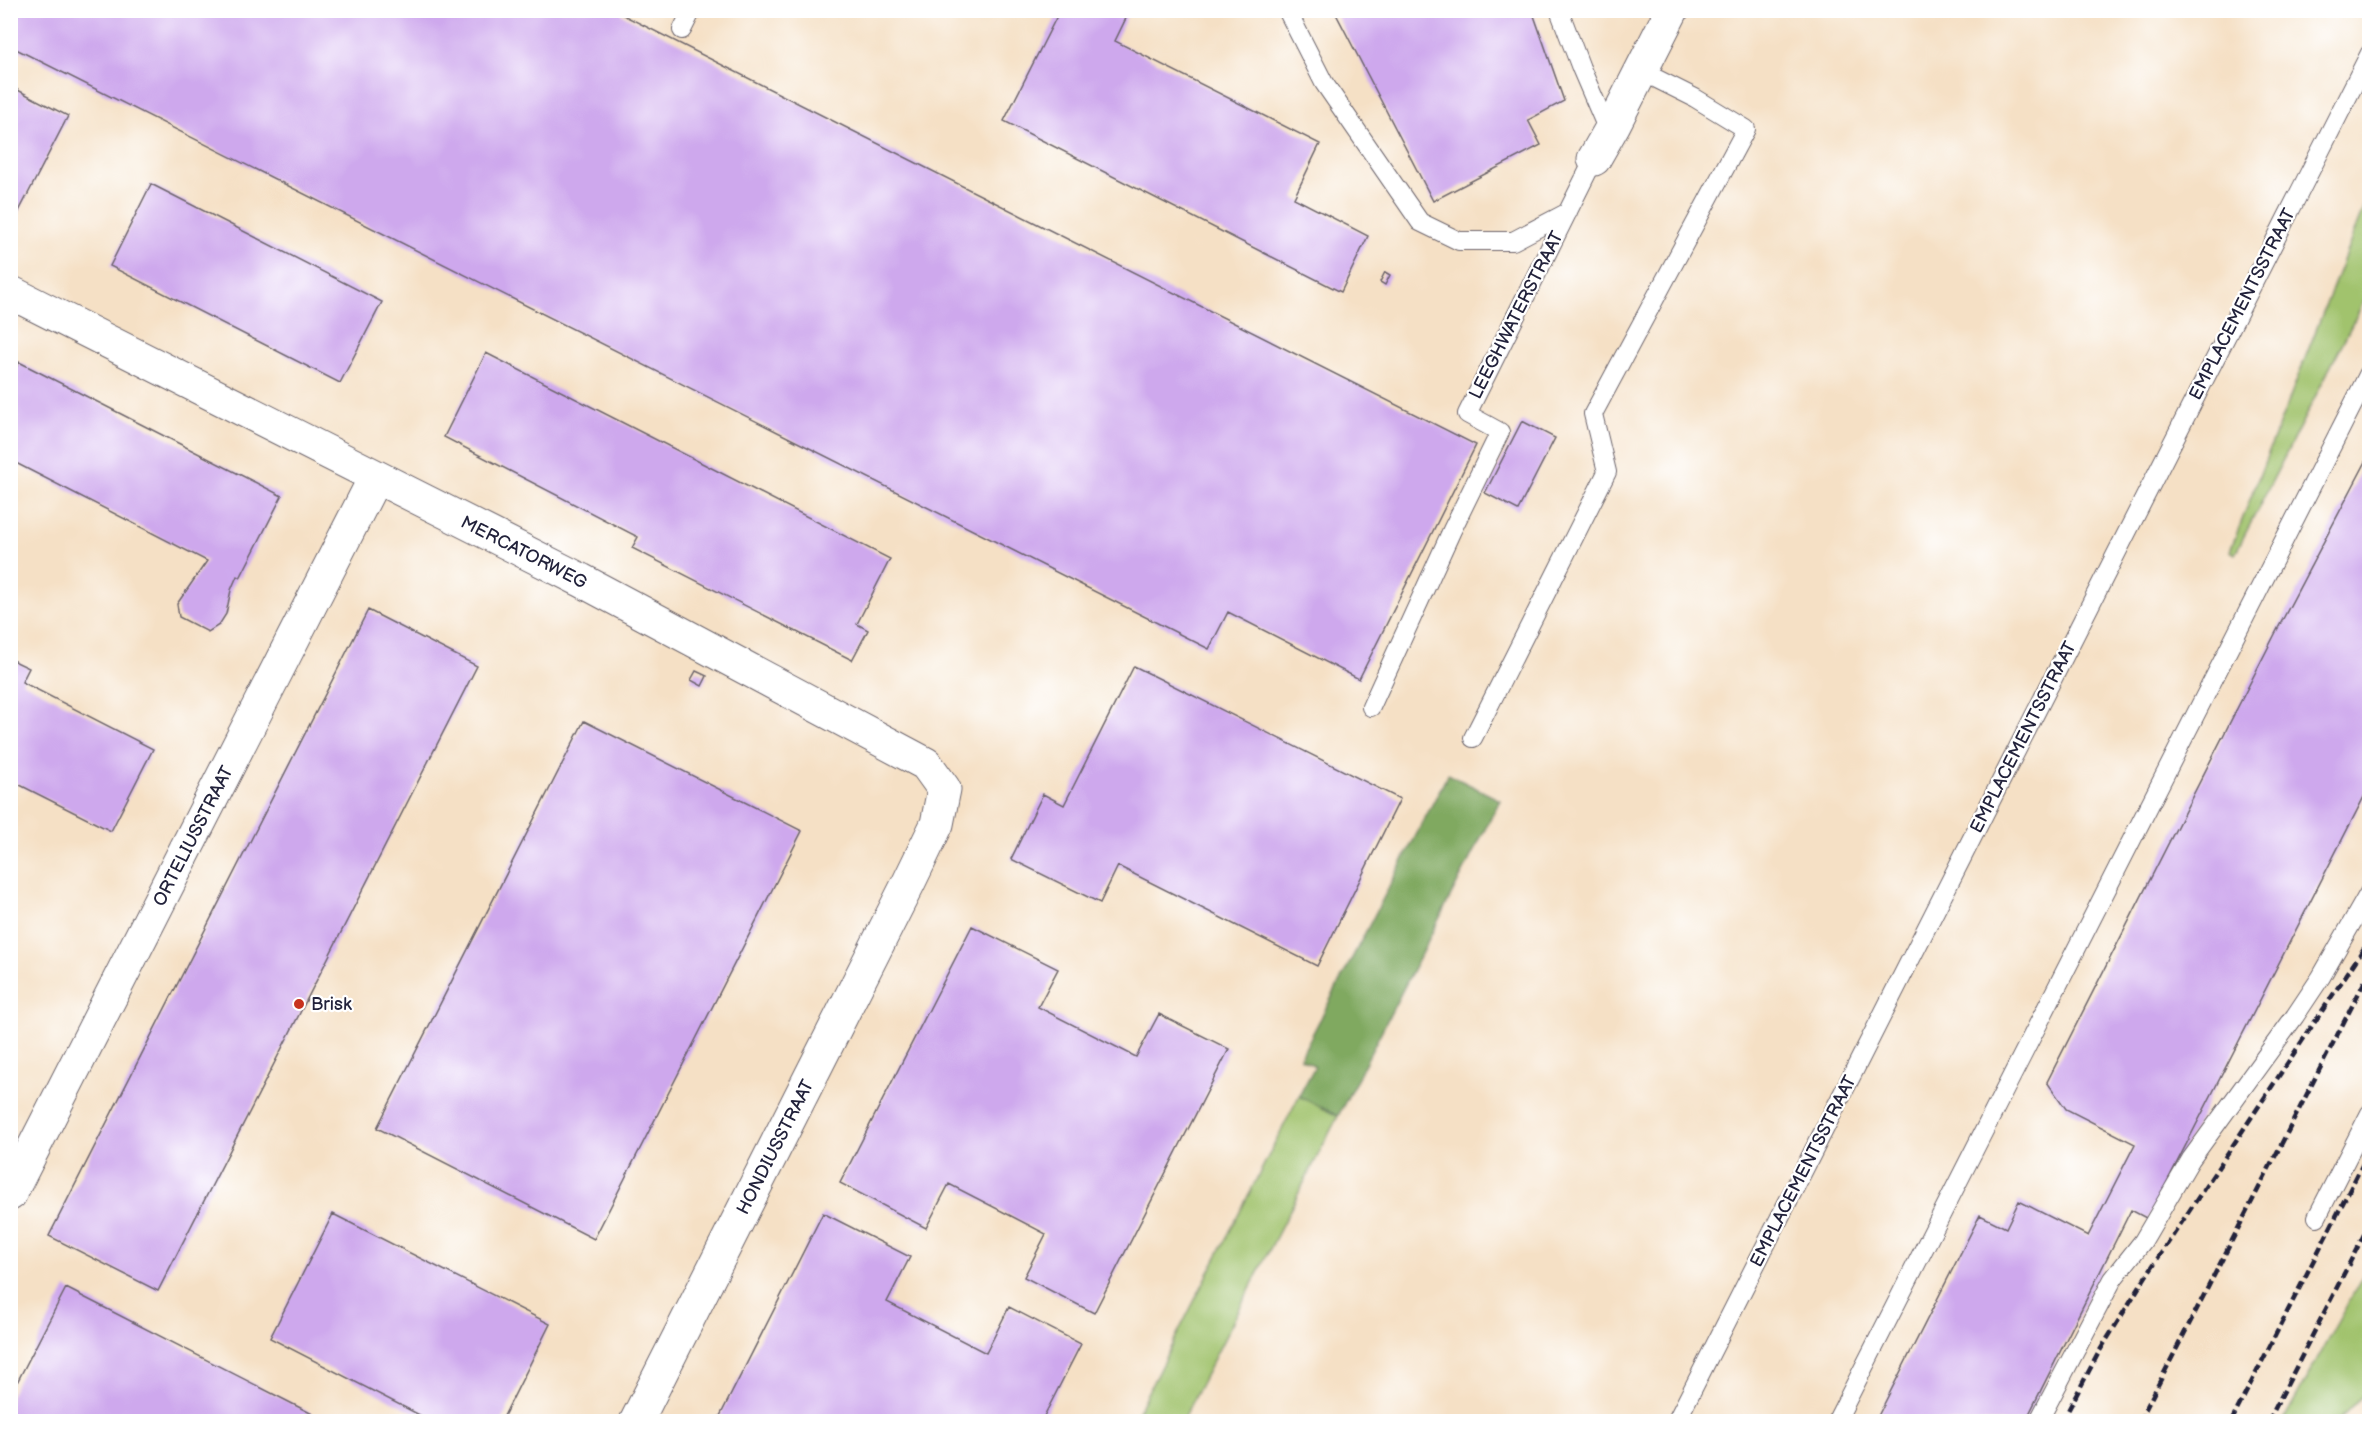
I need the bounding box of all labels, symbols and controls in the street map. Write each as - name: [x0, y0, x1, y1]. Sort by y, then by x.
- street label: EMPLACEMENTSSTRAAT: [2185, 205, 2300, 403]
- street label: LEEGHWATERSTRAAT: [1465, 228, 1568, 403]
- street label: MERCATORWEG: [457, 512, 590, 593]
- street label: EMPLACEMENTSSTRAAT: [1966, 638, 2081, 836]
- street label: ORTELIUSSTRAAT: [149, 763, 238, 910]
- place label: Brisk: [311, 994, 352, 1015]
- marker: Brisk: [292, 997, 306, 1011]
- street label: EMPLACEMENTSSTRAAT: [1746, 1072, 1861, 1270]
- street label: HONDIUSSTRAAT: [732, 1076, 819, 1218]

